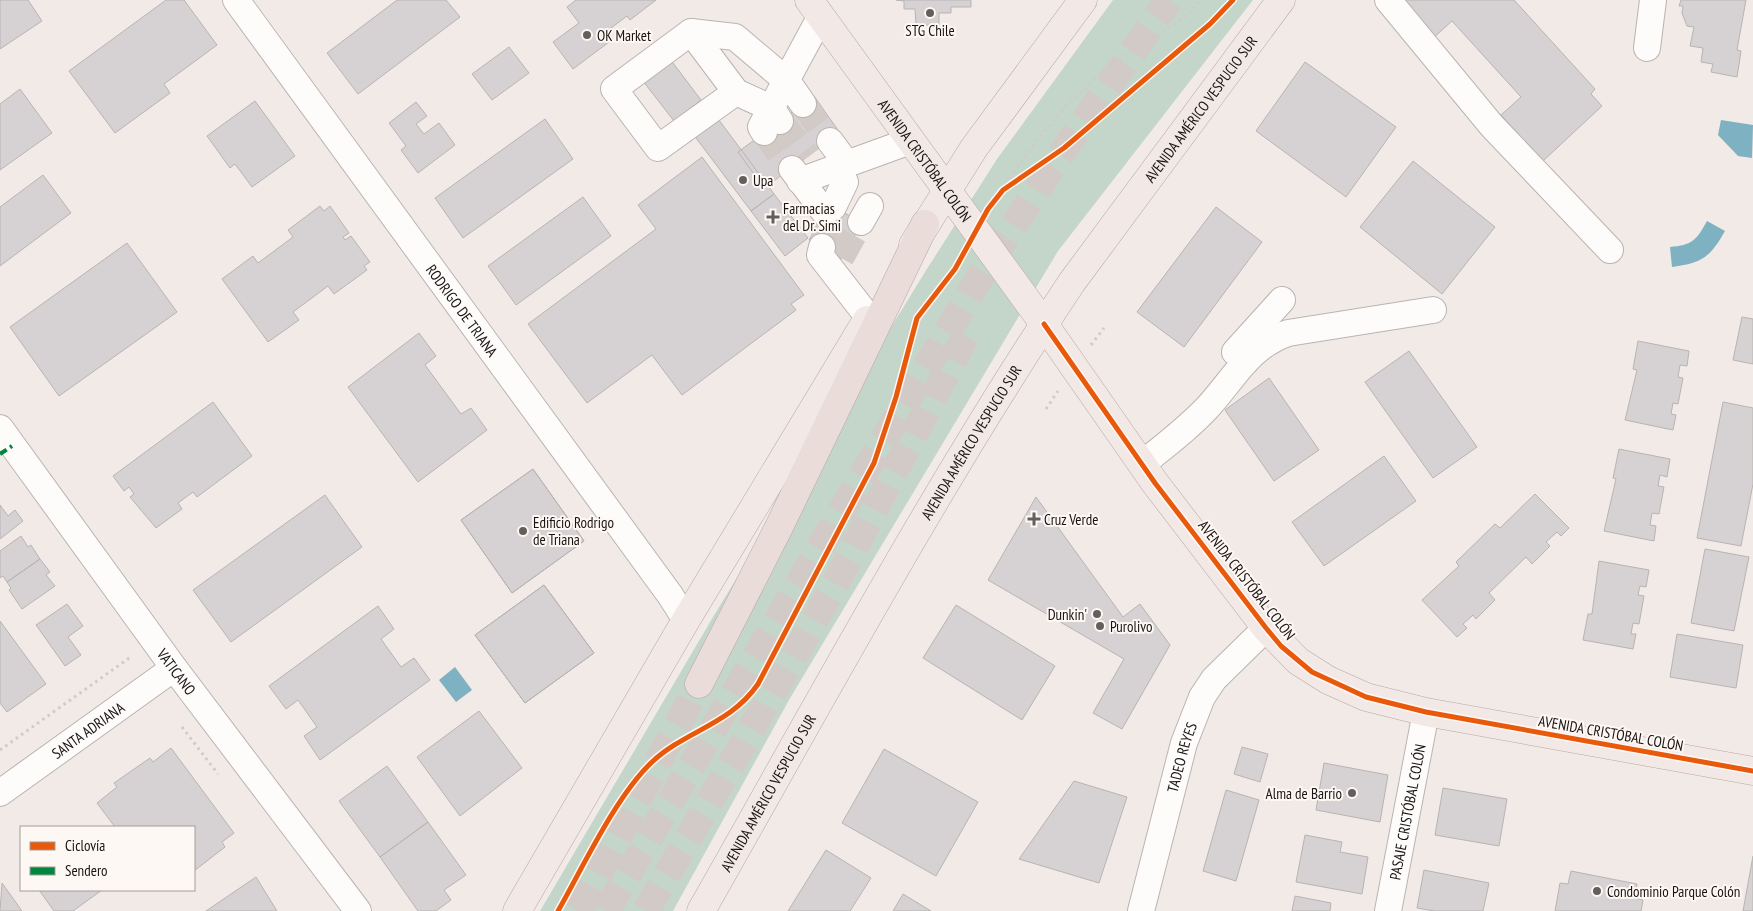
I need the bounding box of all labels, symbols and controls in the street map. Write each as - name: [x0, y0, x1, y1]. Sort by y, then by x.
- marker: STG Chile: [924, 7, 936, 19]
- place label: STG Chile: [905, 21, 955, 40]
- place label: OK Market: [597, 26, 651, 45]
- marker: OK Market: [581, 29, 593, 41]
- street label: AVENIDA AMÉRICO VESPUCIO SUR: [1140, 32, 1261, 186]
- street label: AVENIDA CRISTÓBAL COLÓN: [874, 95, 976, 225]
- place label: Upa: [753, 171, 773, 190]
- marker: Upa: [737, 174, 749, 186]
- place label: Farmacias del Dr. Simi: [783, 199, 841, 235]
- marker: Farmacias del Dr. Simi: [767, 211, 779, 223]
- street label: RODRIGO DE TRIANA: [422, 260, 503, 361]
- street label: AVENIDA AMÉRICO VESPUCIO SUR: [916, 361, 1025, 523]
- place label: Cruz Verde: [1044, 510, 1098, 529]
- place label: Edificio Rodrigo de Triana: [533, 513, 614, 549]
- marker: Cruz Verde: [1028, 513, 1040, 525]
- street label: AVENIDA CRISTÓBAL COLÓN: [1194, 516, 1300, 644]
- marker: Edificio Rodrigo de Triana: [517, 525, 529, 537]
- place label: Dunkin': [1048, 605, 1087, 624]
- marker: Dunkin': [1091, 608, 1103, 620]
- place label: Purolivo: [1110, 617, 1153, 636]
- marker: Purolivo: [1094, 620, 1106, 632]
- street label: VATICANO: [153, 644, 200, 698]
- street label: SANTA ADRIANA: [48, 697, 128, 762]
- street label: AVENIDA AMÉRICO VESPUCIO SUR: [716, 711, 820, 875]
- street label: AVENIDA CRISTÓBAL COLÓN: [1537, 711, 1685, 755]
- street label: TADEO REYES: [1162, 719, 1201, 794]
- street label: PASAJE CRISTÓBAL COLÓN: [1385, 742, 1429, 881]
- place label: Alma de Barrio: [1266, 784, 1342, 803]
- marker: Alma de Barrio: [1346, 787, 1358, 799]
- legend: [20, 826, 195, 891]
- text: Ciclovía: [65, 836, 105, 855]
- text: Sendero: [65, 861, 107, 880]
- place label: Condominio Parque Colón: [1607, 882, 1740, 901]
- marker: Condominio Parque Colón: [1591, 885, 1603, 897]

